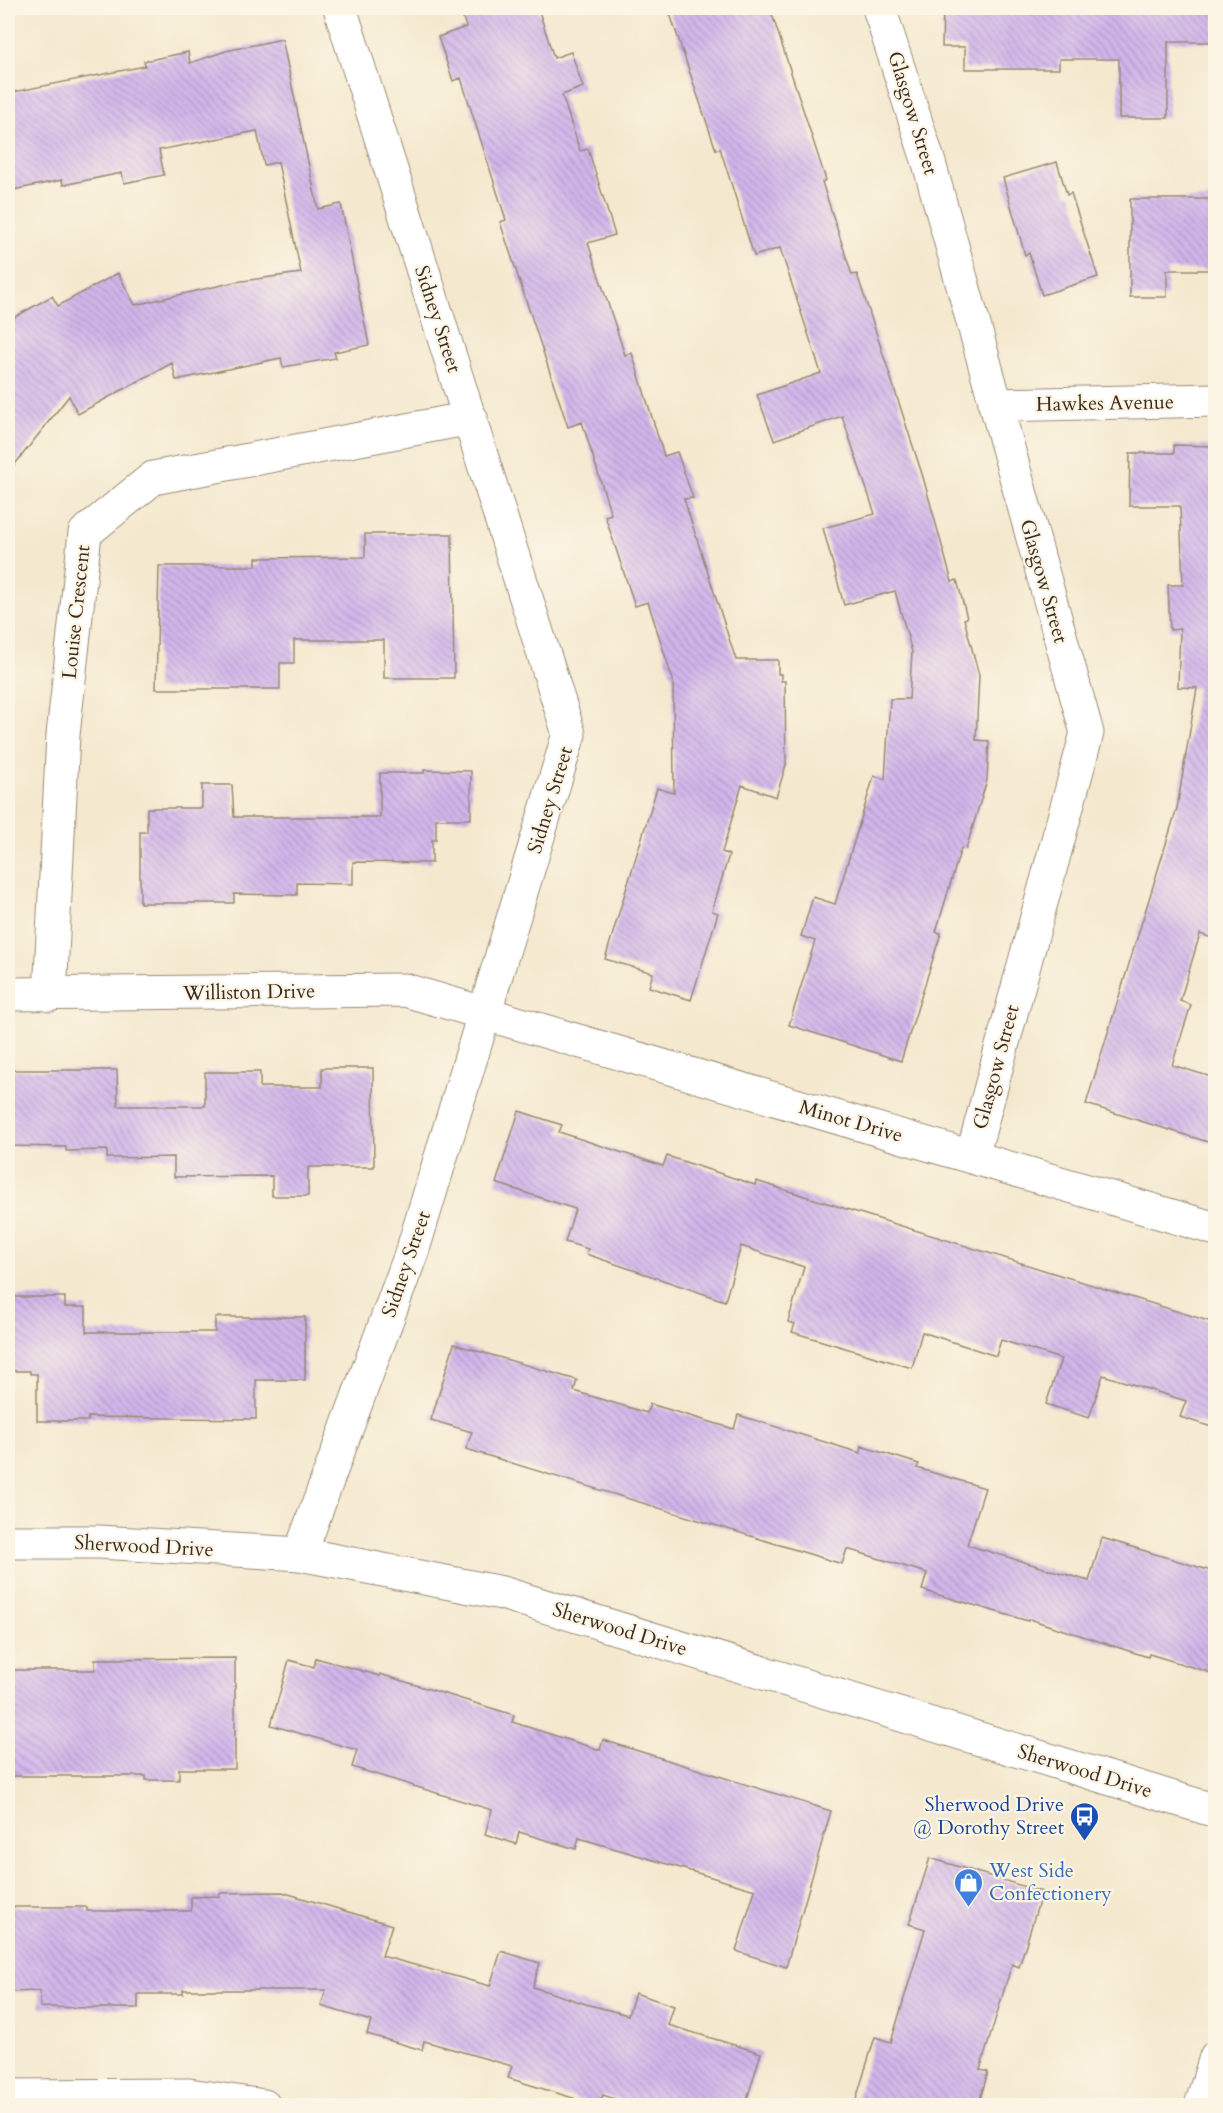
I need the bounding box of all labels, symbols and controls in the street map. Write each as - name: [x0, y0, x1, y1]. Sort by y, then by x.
- street label: Glasgow Street: [881, 48, 945, 179]
- street label: Sidney Street: [408, 262, 468, 377]
- street label: Hawkes Avenue: [1036, 388, 1174, 418]
- street label: Glasgow Street: [1013, 516, 1075, 647]
- street label: Louise Crescent: [56, 543, 97, 680]
- street label: Sidney Street: [521, 742, 579, 857]
- street label: Williston Drive: [182, 977, 315, 1007]
- street label: Glasgow Street: [966, 1001, 1026, 1132]
- street label: Minot Drive: [796, 1093, 906, 1149]
- street label: Sidney Street: [375, 1207, 437, 1321]
- street label: Sherwood Drive: [74, 1529, 214, 1563]
- street label: Sherwood Drive: [549, 1596, 691, 1662]
- street label: Sherwood Drive: [1014, 1738, 1156, 1804]
- place label: Sherwood Drive @ Dorothy Street: [913, 1791, 1065, 1841]
- bus stop icon: Sherwood Drive @ Dorothy Street: [1069, 1800, 1101, 1842]
- place label: West Side Confectionery: [988, 1857, 1112, 1907]
- shop icon: West Side Confectionery: [952, 1866, 984, 1908]

